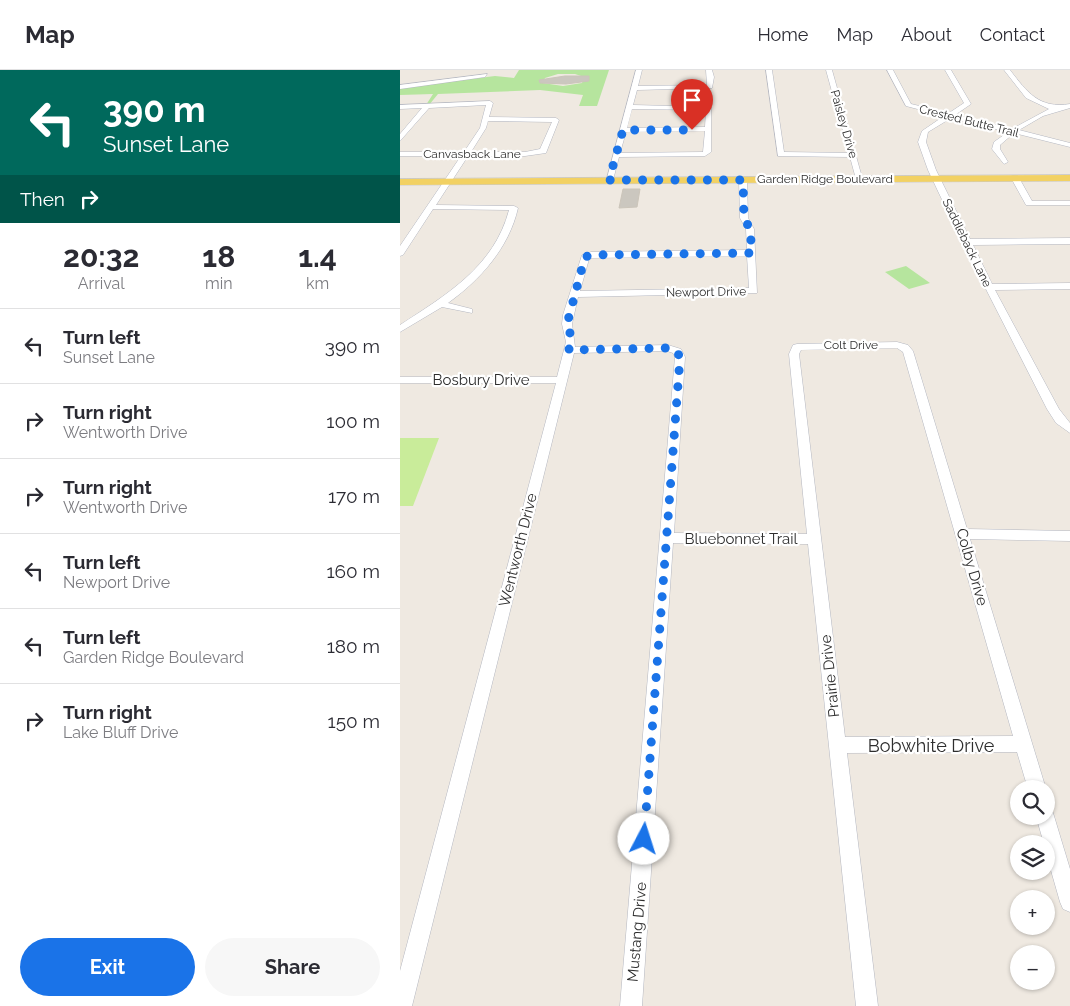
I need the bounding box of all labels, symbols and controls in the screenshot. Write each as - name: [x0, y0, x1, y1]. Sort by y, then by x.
- text: Map: [25, 20, 75, 49]
- text: Home: [757, 24, 808, 45]
- text: Map: [836, 24, 873, 45]
- text: About: [901, 24, 952, 45]
- text: Contact: [980, 24, 1045, 45]
- pin: [671, 79, 713, 130]
- icon: arrive: [678, 86, 706, 114]
- street label: Paisley Drive: [828, 88, 860, 160]
- text: 390 m: [103, 89, 206, 130]
- icon: left: [20, 90, 85, 155]
- street label: Crested Butte Trail: [918, 102, 1021, 140]
- text: Sunset Lane: [103, 131, 229, 157]
- street label: Canvasback Lane: [423, 147, 521, 161]
- street label: Garden Ridge Boulevard: [757, 172, 893, 186]
- icon: right: [75, 185, 103, 213]
- text: Then: [20, 188, 65, 210]
- street label: Saddleback Lane: [940, 197, 994, 289]
- text: 20:32: [63, 239, 139, 274]
- text: 18: [202, 239, 235, 274]
- text: 1.4: [298, 239, 337, 274]
- text: Arrival: [78, 274, 125, 293]
- text: min: [205, 274, 233, 293]
- text: km: [306, 274, 329, 293]
- street label: Newport Drive: [666, 284, 746, 300]
- text: Turn left: [63, 326, 140, 348]
- icon: left: [20, 332, 48, 360]
- text: 390 m: [325, 335, 380, 357]
- street label: Colt Drive: [824, 338, 878, 352]
- text: Sunset Lane: [63, 348, 155, 367]
- street label: Bosbury Drive: [433, 371, 530, 389]
- text: Turn right: [63, 401, 152, 423]
- icon: right: [20, 407, 48, 435]
- text: 100 m: [326, 410, 380, 432]
- text: Wentworth Drive: [63, 423, 187, 442]
- text: Turn right: [63, 476, 152, 498]
- icon: right: [20, 482, 48, 510]
- text: 170 m: [328, 485, 380, 507]
- street label: Wentworth Drive: [495, 491, 541, 609]
- text: Wentworth Drive: [63, 498, 187, 517]
- street label: Colby Drive: [952, 526, 992, 608]
- street label: Bluebonnet Trail: [684, 530, 798, 548]
- text: Turn left: [63, 551, 140, 573]
- icon: left: [20, 557, 48, 585]
- text: 160 m: [326, 560, 380, 582]
- text: Newport Drive: [63, 573, 170, 592]
- text: Turn left: [63, 626, 140, 648]
- icon: left: [20, 632, 48, 660]
- street label: Prairie Drive: [817, 634, 843, 718]
- text: 180 m: [327, 635, 380, 657]
- text: Garden Ridge Boulevard: [63, 648, 244, 667]
- text: Turn right: [63, 701, 152, 723]
- icon: right: [20, 707, 48, 735]
- text: 150 m: [328, 710, 380, 732]
- text: Lake Bluff Drive: [63, 723, 178, 742]
- street label: Bobwhite Drive: [868, 735, 995, 756]
- map controls: [1010, 780, 1055, 990]
- button: search: [1010, 780, 1055, 825]
- position arrow: [617, 812, 669, 864]
- button: layers: [1010, 835, 1055, 880]
- street label: Mustang Drive: [624, 881, 650, 983]
- button: +: [1010, 890, 1055, 935]
- button: Exit: [20, 938, 195, 996]
- button: Share: [205, 938, 380, 996]
- button: −: [1010, 945, 1055, 990]

